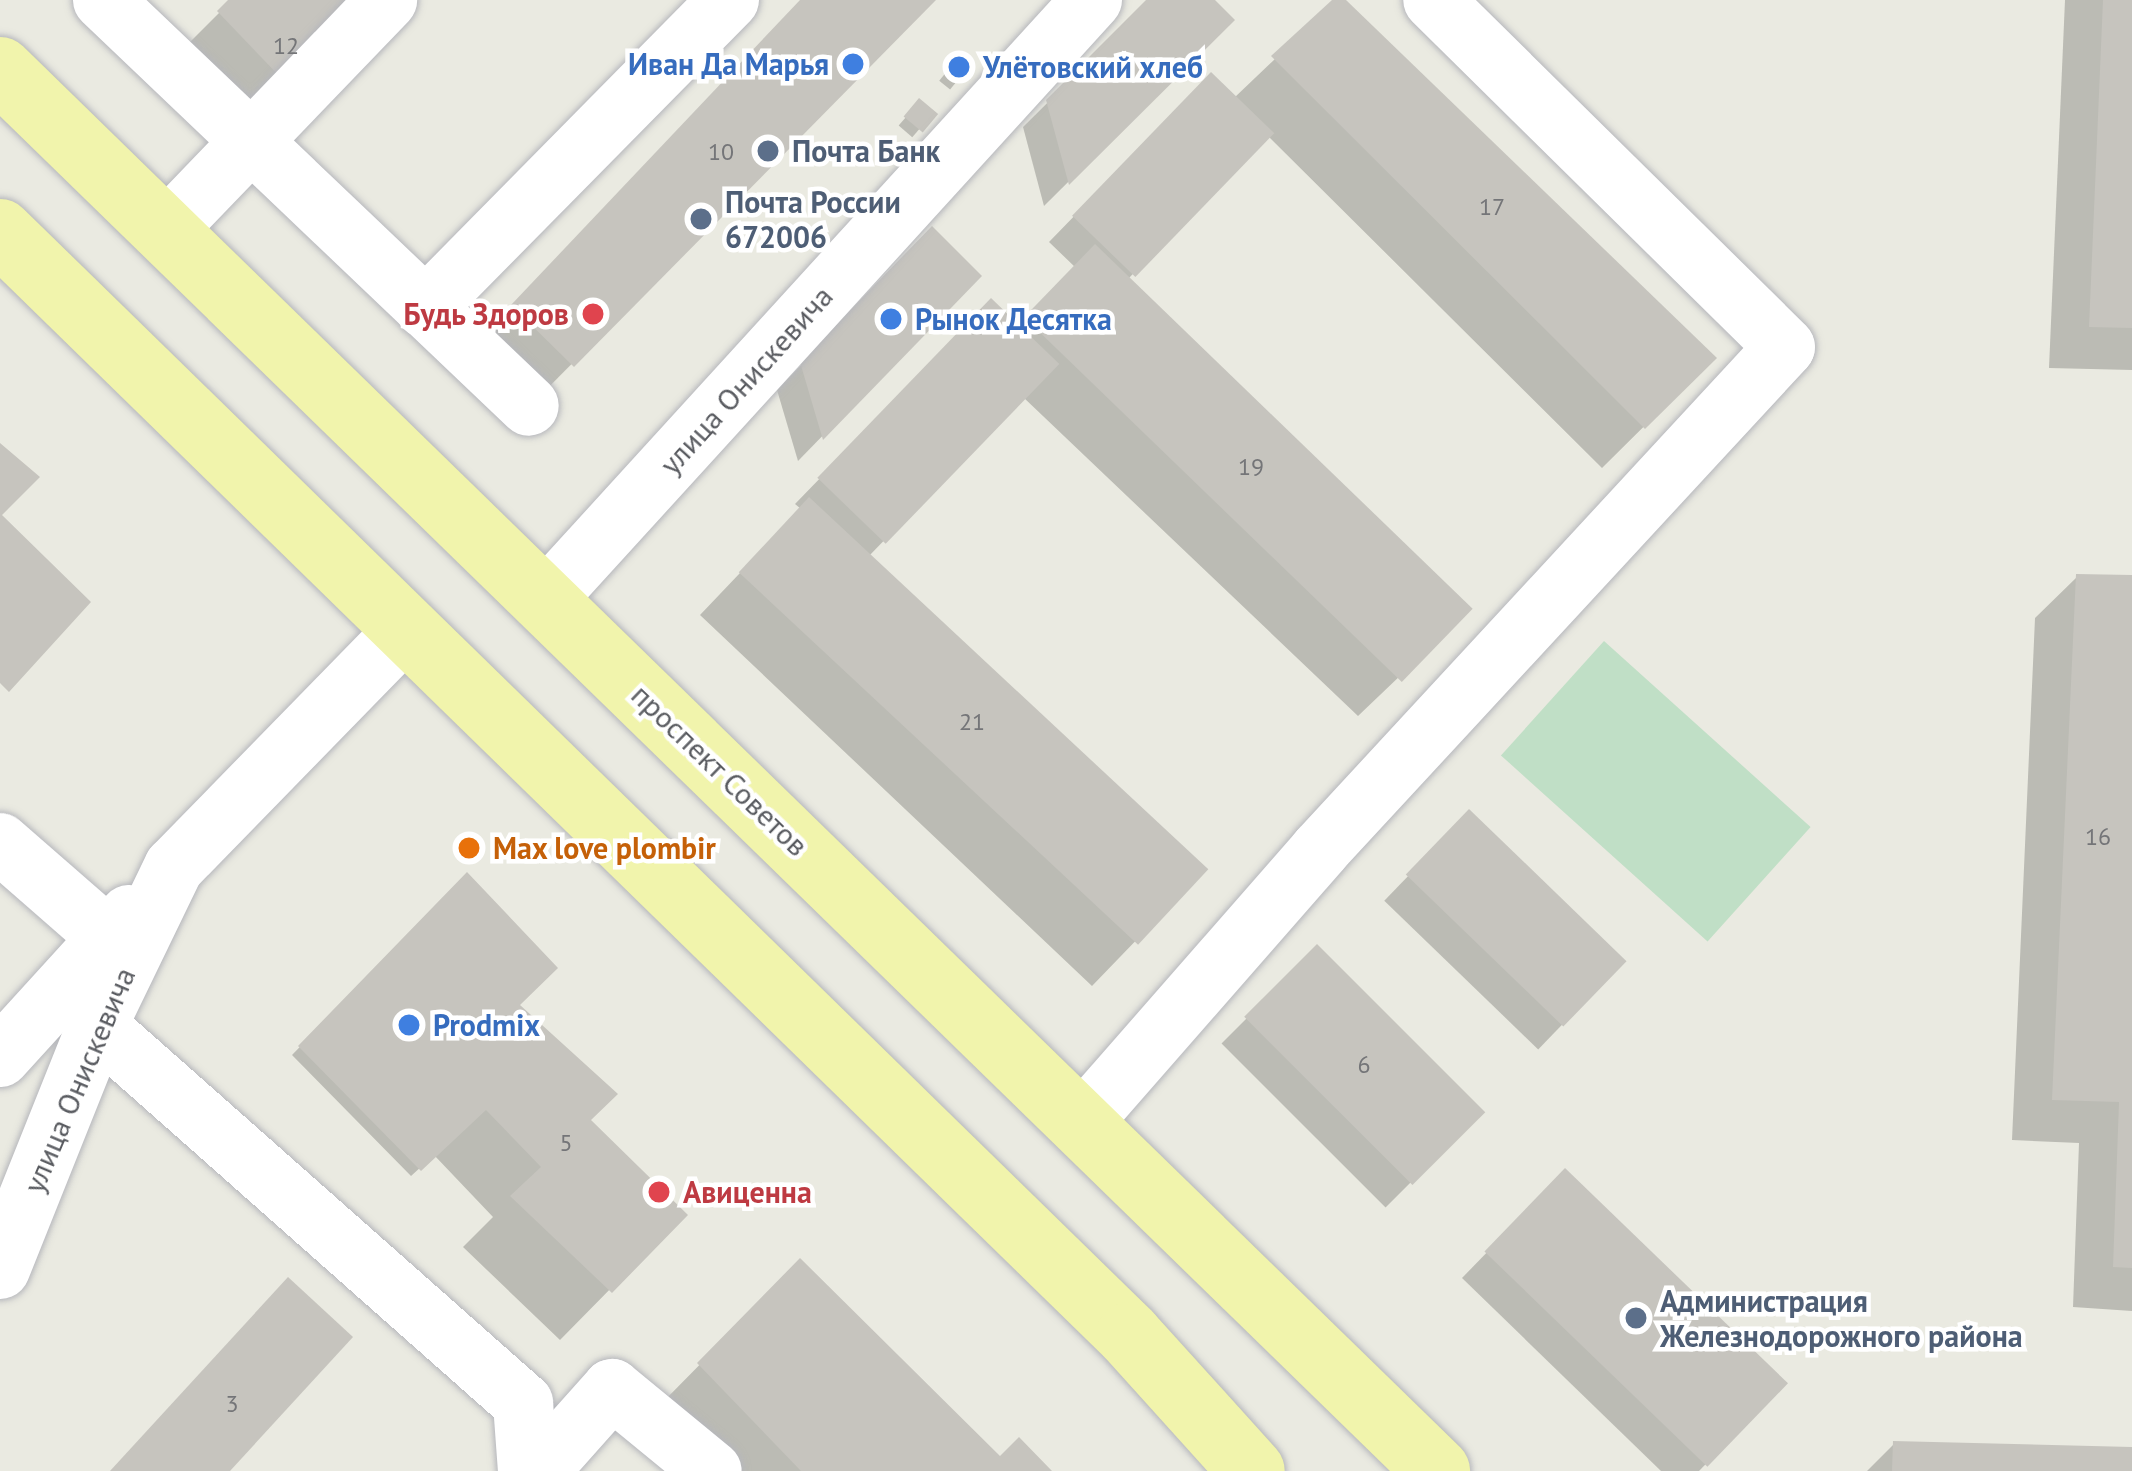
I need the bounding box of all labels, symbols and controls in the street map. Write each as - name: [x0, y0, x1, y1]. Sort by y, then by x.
- house number: 12: [273, 32, 299, 60]
- place label: Иван Да Марья: [628, 46, 829, 82]
- place label: Улётовский хлеб: [983, 49, 1203, 85]
- marker: Иван Да Марья: [840, 51, 866, 77]
- marker: Улётовский хлеб: [946, 54, 972, 80]
- place label: Почта Банк: [792, 133, 940, 169]
- house number: 10: [708, 138, 734, 166]
- marker: Почта Банк: [755, 138, 781, 164]
- place label: Почта России 672006: [725, 184, 901, 254]
- house number: 17: [1479, 193, 1505, 221]
- marker: Почта России 672006: [688, 206, 714, 232]
- street label: улица Онискевича: [652, 278, 840, 482]
- place label: Будь Здоров: [403, 296, 569, 332]
- marker: Будь Здоров: [580, 301, 606, 327]
- place label: Рынок Десятка: [915, 301, 1112, 337]
- marker: Рынок Десятка: [878, 306, 904, 332]
- house number: 19: [1238, 453, 1264, 481]
- street label: проспект Советов: [624, 676, 816, 864]
- house number: 21: [959, 708, 985, 736]
- house number: 16: [2085, 823, 2111, 851]
- place label: Max love plombir: [493, 830, 717, 866]
- marker: Max love plombir: [456, 835, 482, 861]
- street label: улица Онискевича: [15, 962, 143, 1198]
- place label: Prodmix: [433, 1007, 540, 1043]
- marker: Prodmix: [396, 1012, 422, 1038]
- house number: 6: [1357, 1051, 1371, 1079]
- house number: 5: [559, 1129, 573, 1157]
- place label: Авиценна: [683, 1174, 812, 1210]
- marker: Авиценна: [646, 1179, 672, 1205]
- place label: Администрация Железнодорожного района: [1660, 1283, 2023, 1354]
- marker: Администрация Железнодорожного района: [1623, 1305, 1649, 1331]
- house number: 3: [225, 1390, 239, 1418]

